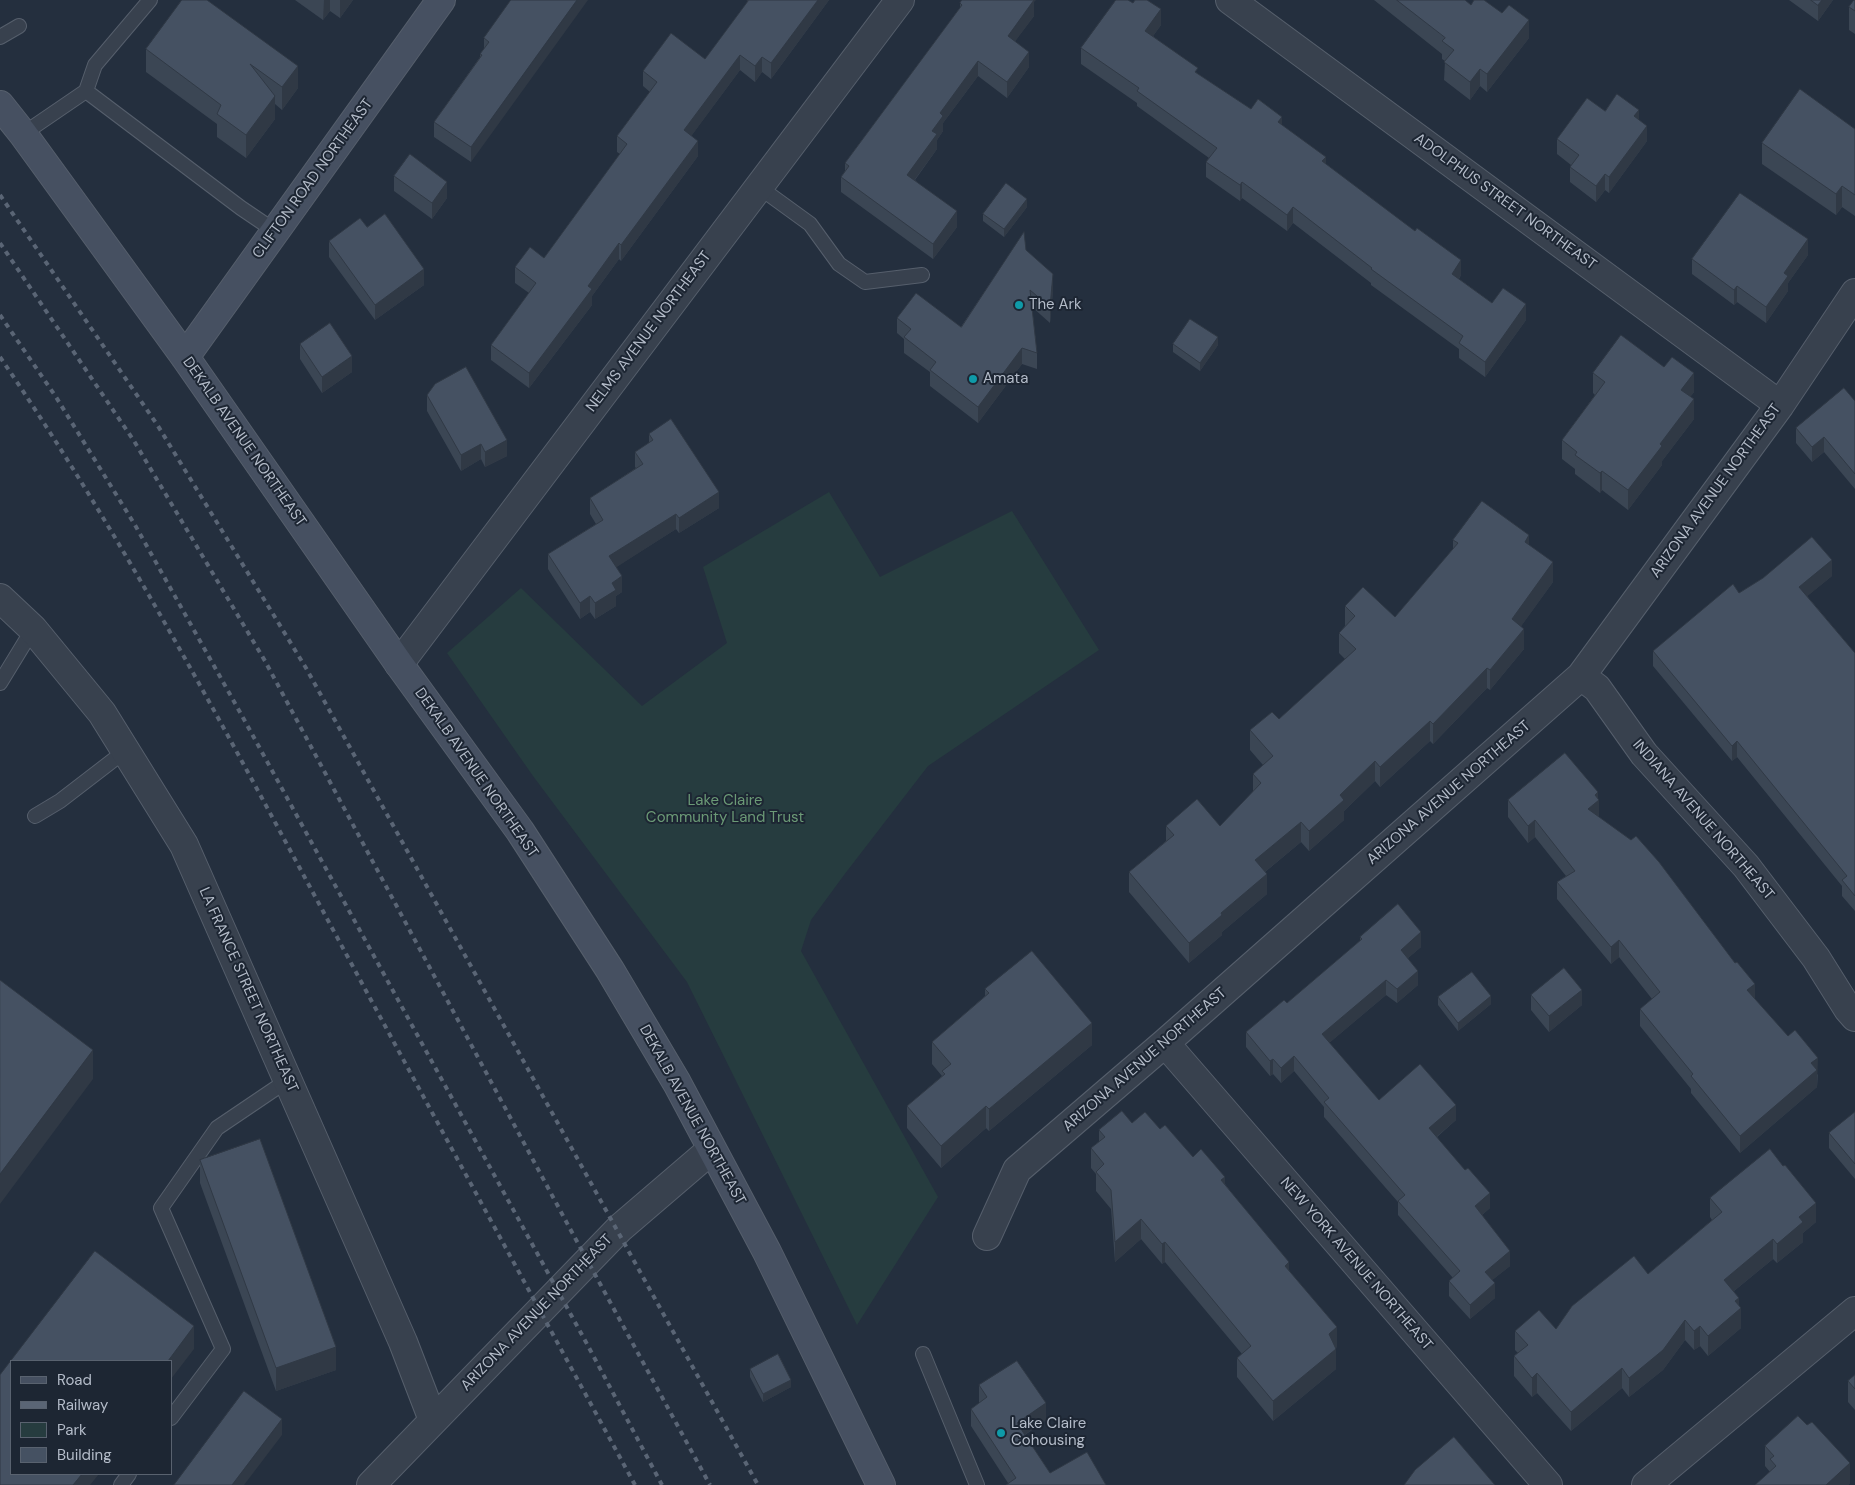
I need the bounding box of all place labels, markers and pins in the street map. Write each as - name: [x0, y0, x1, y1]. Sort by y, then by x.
- place label: The Ark: [1029, 296, 1082, 314]
- marker: The Ark: [1013, 299, 1025, 311]
- place label: Amata: [983, 370, 1028, 388]
- marker: Amata: [967, 373, 979, 385]
- place label: Lake Claire Cohousing: [1011, 1415, 1086, 1450]
- marker: Lake Claire Cohousing: [995, 1427, 1007, 1439]

